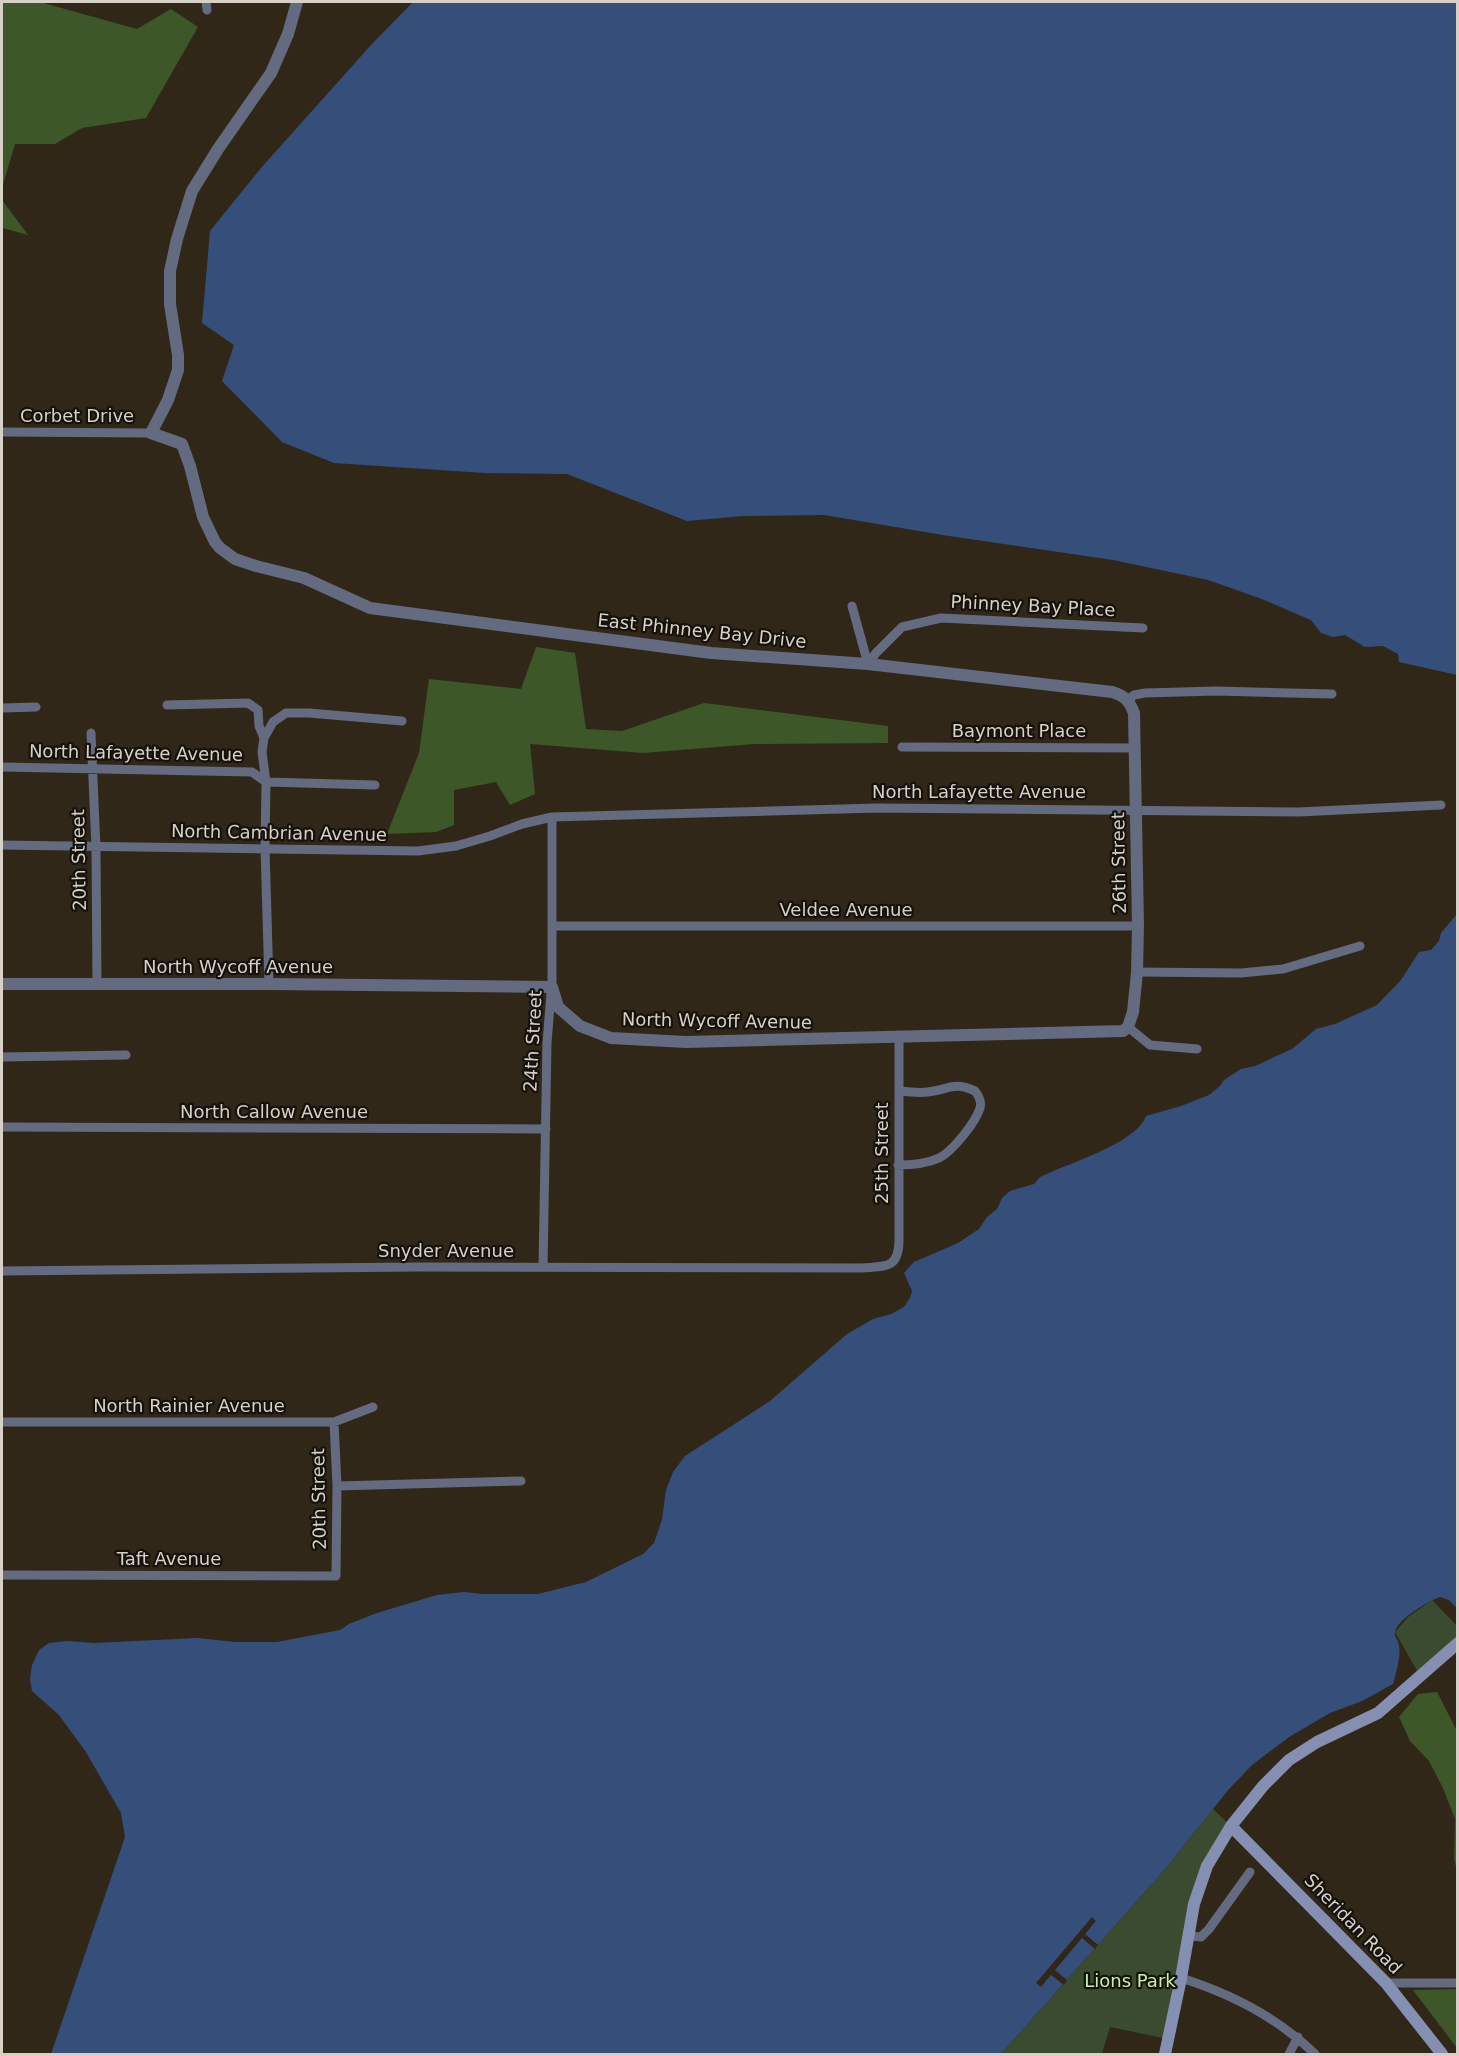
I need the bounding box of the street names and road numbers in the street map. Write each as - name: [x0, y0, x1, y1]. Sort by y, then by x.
- street label: Corbet Drive: [20, 405, 134, 426]
- street label: Phinney Bay Place: [950, 591, 1116, 620]
- street label: East Phinney Bay Drive: [597, 609, 807, 652]
- street label: Baymont Place: [952, 720, 1086, 741]
- street label: North Lafayette Avenue: [29, 740, 243, 765]
- street label: North Lafayette Avenue: [872, 781, 1086, 802]
- street label: 20th Street: [67, 809, 90, 911]
- street label: 26th Street: [1107, 812, 1130, 914]
- street label: North Cambrian Avenue: [171, 820, 387, 845]
- street label: Veldee Avenue: [779, 899, 913, 920]
- street label: North Wycoff Avenue: [143, 956, 333, 977]
- street label: 24th Street: [519, 990, 546, 1092]
- street label: North Wycoff Avenue: [622, 1008, 812, 1033]
- street label: North Callow Avenue: [180, 1101, 368, 1122]
- street label: 25th Street: [871, 1102, 892, 1204]
- street label: Snyder Avenue: [378, 1240, 514, 1261]
- street label: North Rainier Avenue: [93, 1395, 285, 1416]
- street label: 20th Street: [307, 1448, 330, 1550]
- street label: Taft Avenue: [116, 1548, 221, 1569]
- street label: Sheridan Road: [1300, 1869, 1406, 1978]

